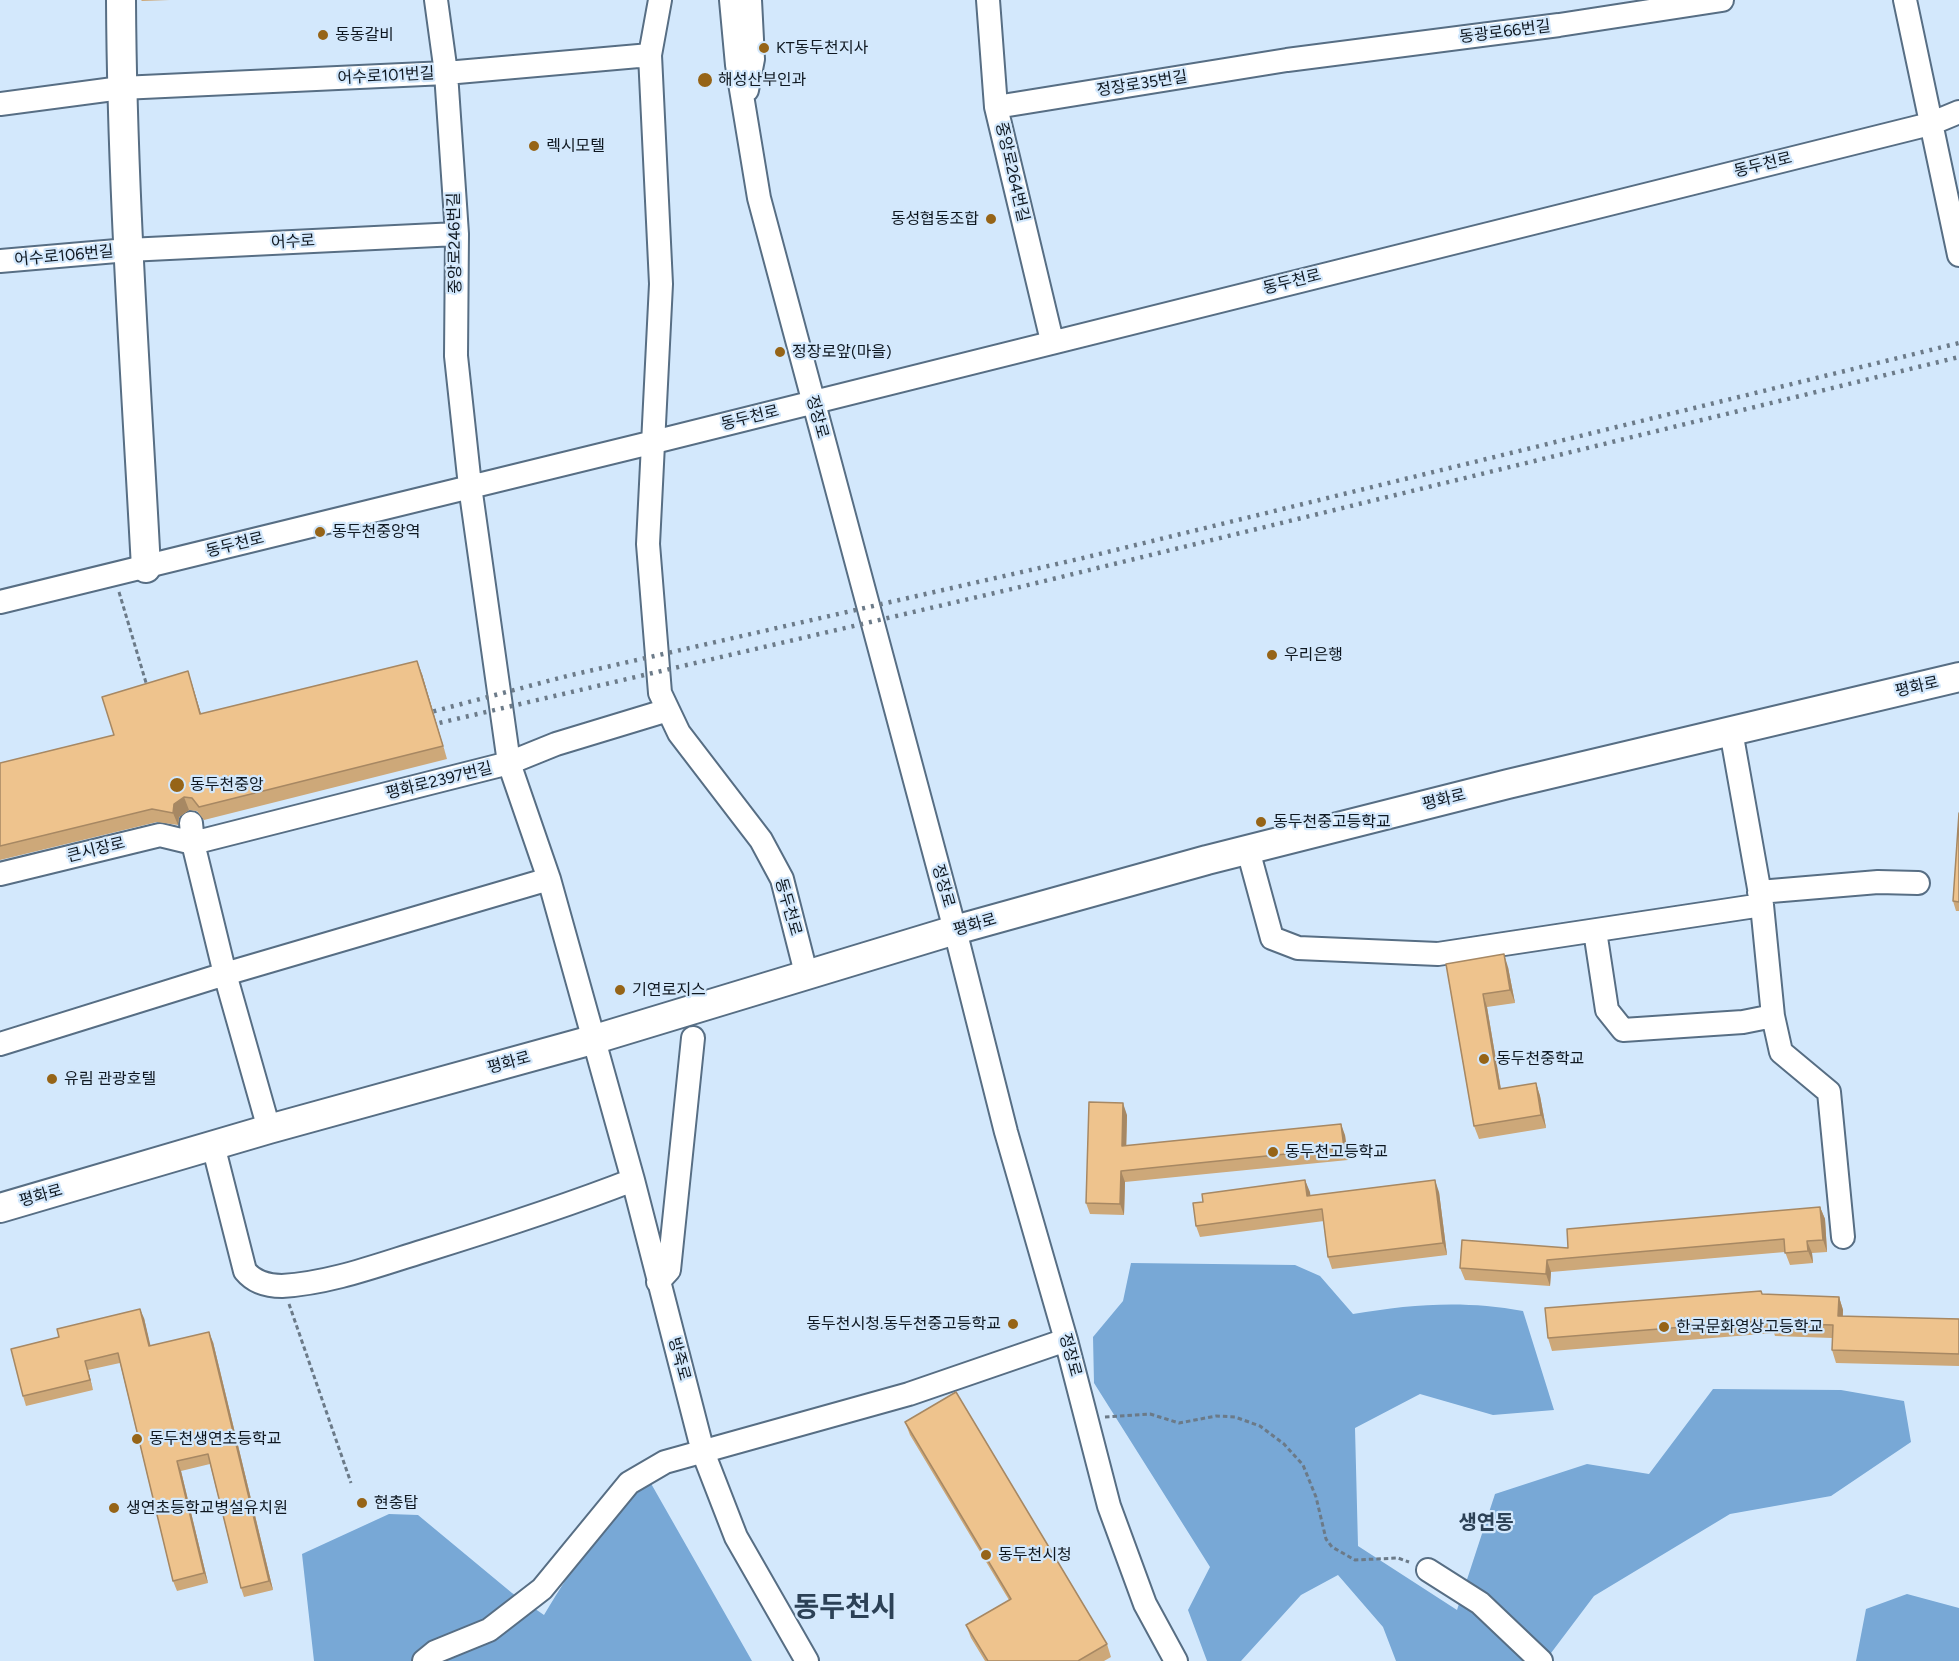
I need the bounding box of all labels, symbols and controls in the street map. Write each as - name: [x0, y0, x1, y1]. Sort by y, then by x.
- street label: 동광로66번길: [1458, 17, 1552, 47]
- place label: 동동갈비: [335, 25, 394, 45]
- marker: 동동갈비: [316, 28, 330, 42]
- place label: KT동두천지사: [776, 38, 868, 58]
- marker: KT동두천지사: [757, 41, 771, 55]
- street label: 어수로101번길: [337, 64, 435, 88]
- street label: 정장로35번길: [1095, 67, 1189, 101]
- place label: 해성산부인과: [718, 70, 806, 90]
- marker: 해성산부인과: [696, 71, 714, 89]
- street label: 중앙로264번길: [991, 120, 1033, 224]
- place label: 렉시모텔: [546, 136, 605, 156]
- marker: 렉시모텔: [527, 139, 541, 153]
- street label: 동두천로: [1732, 149, 1794, 181]
- street label: 중앙로246번길: [445, 192, 465, 294]
- place label: 동성협동조합: [891, 209, 979, 229]
- marker: 동성협동조합: [984, 212, 998, 226]
- street label: 어수로: [270, 231, 316, 253]
- street label: 어수로106번길: [14, 242, 114, 270]
- street label: 동두천로: [1261, 266, 1323, 298]
- place label: 정장로앞(마을): [792, 342, 892, 362]
- marker: 정장로앞(마을): [773, 345, 787, 359]
- street label: 정장로: [802, 393, 832, 441]
- street label: 동두천로: [719, 402, 781, 434]
- place label: 동두천중앙역: [332, 522, 420, 542]
- marker: 동두천중앙역: [313, 525, 327, 539]
- street label: 동두천로: [204, 529, 266, 561]
- place label: 우리은행: [1284, 645, 1343, 665]
- marker: 우리은행: [1265, 648, 1279, 662]
- street label: 평화로: [1893, 673, 1941, 701]
- street label: 평화로2397번길: [384, 759, 494, 803]
- place label: 동두천중앙: [190, 775, 264, 795]
- marker: 동두천중앙: [168, 776, 186, 794]
- street label: 평화로: [1420, 785, 1468, 815]
- place label: 동두천중고등학교: [1273, 812, 1391, 832]
- marker: 동두천중고등학교: [1254, 815, 1268, 829]
- street label: 큰시장로: [65, 834, 127, 866]
- street label: 정장로: [928, 862, 958, 910]
- street label: 동두천로: [771, 876, 805, 938]
- street label: 평화로: [951, 910, 999, 940]
- place label: 기연로지스: [632, 980, 706, 1000]
- marker: 기연로지스: [613, 983, 627, 997]
- street label: 평화로: [485, 1048, 533, 1078]
- place label: 동두천중학교: [1496, 1049, 1584, 1069]
- marker: 동두천중학교: [1477, 1052, 1491, 1066]
- place label: 유림 관광호텔: [64, 1069, 156, 1089]
- marker: 유림 관광호텔: [45, 1072, 59, 1086]
- place label: 동두천고등학교: [1285, 1142, 1388, 1162]
- marker: 동두천고등학교: [1266, 1145, 1280, 1159]
- street label: 평화로: [17, 1181, 65, 1211]
- place label: 동두천시청.동두천중고등학교: [806, 1314, 1001, 1334]
- marker: 동두천시청.동두천중고등학교: [1006, 1317, 1020, 1331]
- place label: 한국문화영상고등학교: [1676, 1317, 1823, 1337]
- marker: 한국문화영상고등학교: [1657, 1320, 1671, 1334]
- street label: 정장로: [1055, 1331, 1085, 1379]
- street label: 방죽로: [664, 1335, 694, 1383]
- place label: 동두천생연초등학교: [149, 1429, 281, 1449]
- marker: 동두천생연초등학교: [130, 1432, 144, 1446]
- place label: 현충탑: [374, 1493, 418, 1513]
- marker: 현충탑: [355, 1496, 369, 1510]
- place label: 생연초등학교병설유치원: [126, 1498, 288, 1518]
- marker: 생연초등학교병설유치원: [107, 1501, 121, 1515]
- district label: 생연동: [1458, 1511, 1514, 1535]
- place label: 동두천시청: [998, 1545, 1072, 1565]
- marker: 동두천시청: [979, 1548, 993, 1562]
- district label: 동두천시: [793, 1591, 897, 1625]

